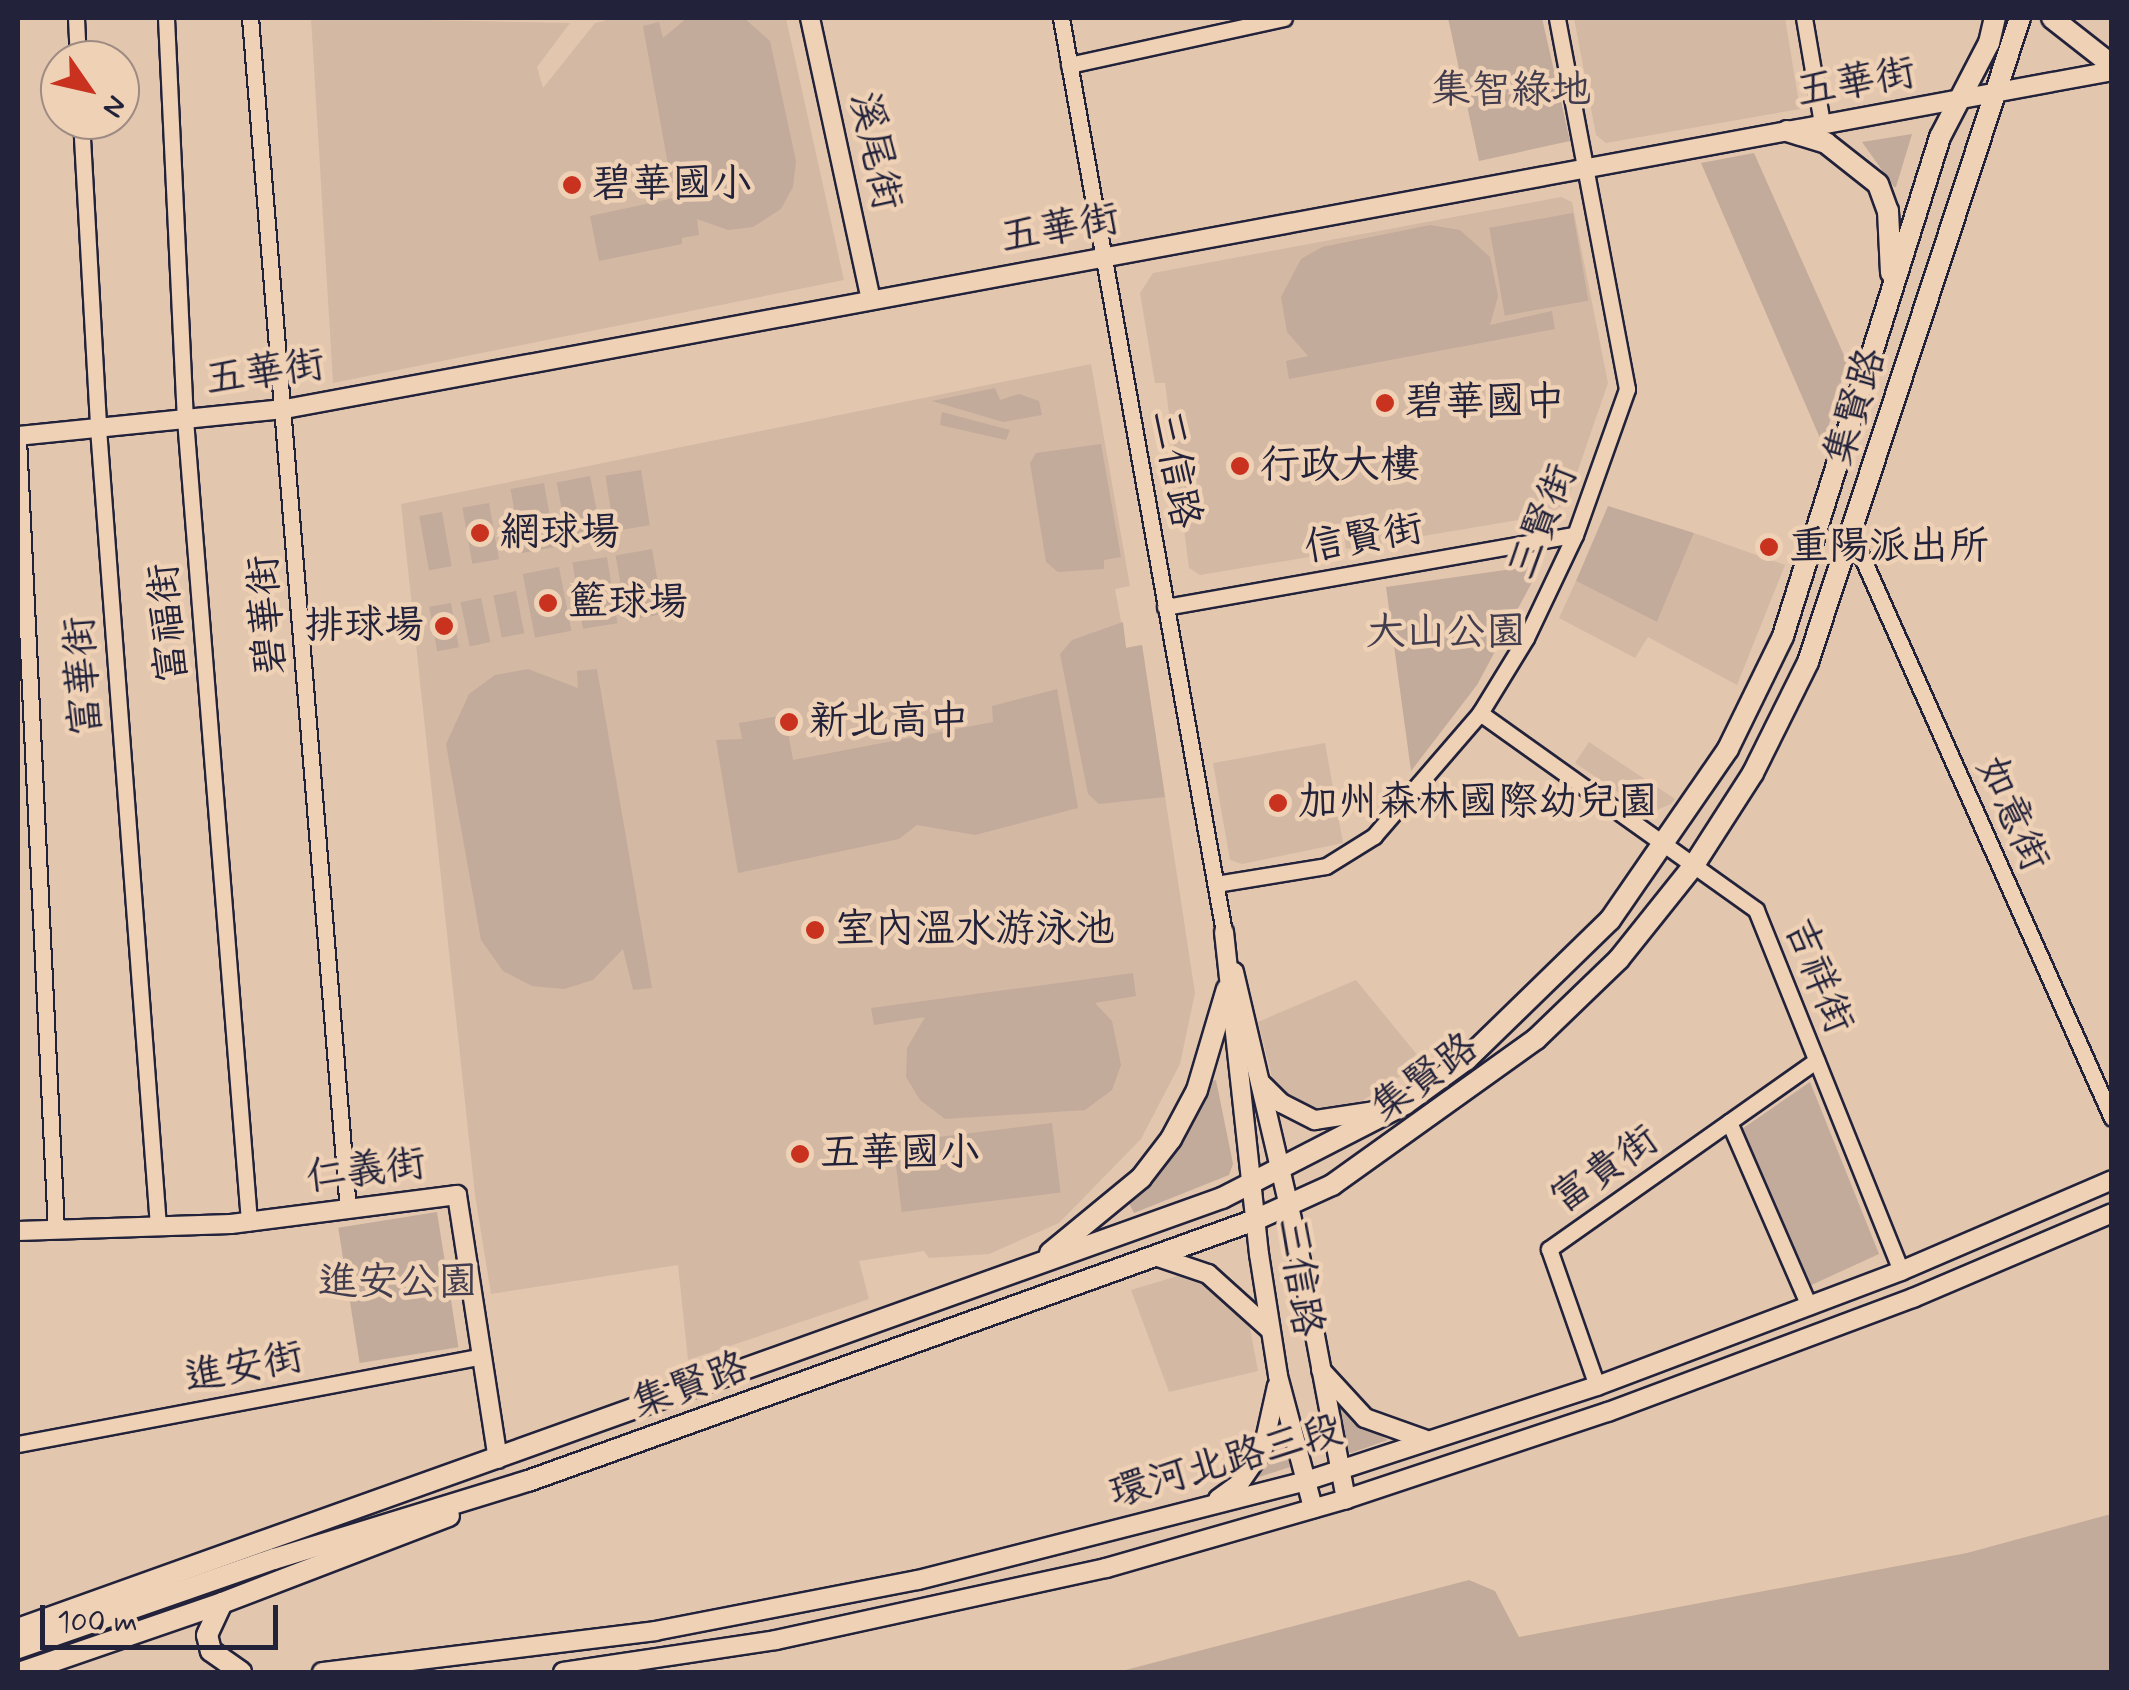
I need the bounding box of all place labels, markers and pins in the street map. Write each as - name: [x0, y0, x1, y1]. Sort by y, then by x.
- place label: 碧華國小: [592, 161, 752, 209]
- marker: 碧華國小: [561, 174, 583, 196]
- place label: 碧華國中: [1405, 379, 1565, 427]
- marker: 碧華國中: [1374, 392, 1396, 414]
- place label: 行政大樓: [1260, 442, 1420, 490]
- marker: 行政大樓: [1229, 455, 1251, 477]
- place label: 網球場: [500, 509, 620, 557]
- marker: 網球場: [469, 522, 491, 544]
- place label: 重陽派出所: [1789, 523, 1989, 571]
- marker: 重陽派出所: [1758, 536, 1780, 558]
- place label: 籃球場: [568, 579, 688, 627]
- marker: 籃球場: [537, 592, 559, 614]
- place label: 排球場: [304, 602, 424, 650]
- marker: 排球場: [433, 615, 455, 637]
- place label: 新北高中: [809, 698, 969, 746]
- marker: 新北高中: [778, 711, 800, 733]
- place label: 加州森林國際幼兒園: [1298, 779, 1658, 827]
- marker: 加州森林國際幼兒園: [1267, 792, 1289, 814]
- place label: 室內溫水游泳池: [835, 906, 1115, 954]
- marker: 室內溫水游泳池: [804, 919, 826, 941]
- place label: 五華國小: [820, 1130, 980, 1178]
- marker: 五華國小: [789, 1143, 811, 1165]

